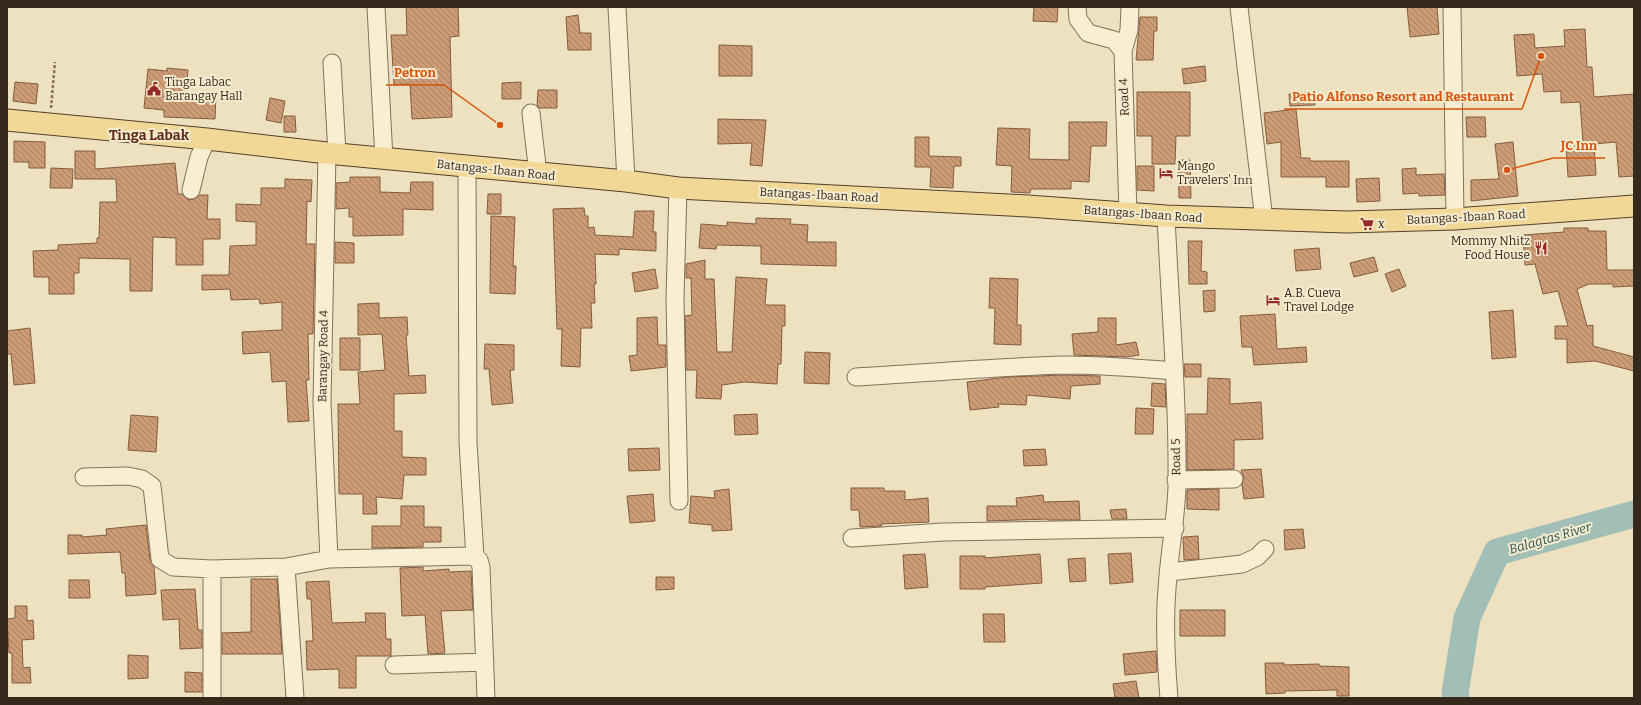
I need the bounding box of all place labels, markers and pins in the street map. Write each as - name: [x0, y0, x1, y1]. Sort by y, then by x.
- callout: Petron: [386, 60, 444, 85]
- place label: Tinga Labac Barangay Hall: [165, 75, 243, 103]
- public building icon: Tinga Labac Barangay Hall: [146, 81, 162, 97]
- callout: Patio Alfonso Resort and Restaurant: [1284, 84, 1522, 109]
- callout: JC Inn: [1553, 133, 1605, 158]
- place label: Mango Travelers' Inn: [1177, 159, 1253, 187]
- hotel icon: Mango Travelers' Inn: [1158, 165, 1174, 181]
- supermarket icon: x: [1359, 216, 1375, 232]
- place label: x: [1378, 217, 1385, 231]
- place label: Mommy Nhitz Food House: [1451, 234, 1530, 262]
- restaurant icon: Mommy Nhitz Food House: [1533, 240, 1549, 256]
- place label: A.B. Cueva Travel Lodge: [1284, 286, 1354, 314]
- hotel icon: A.B. Cueva Travel Lodge: [1265, 292, 1281, 308]

